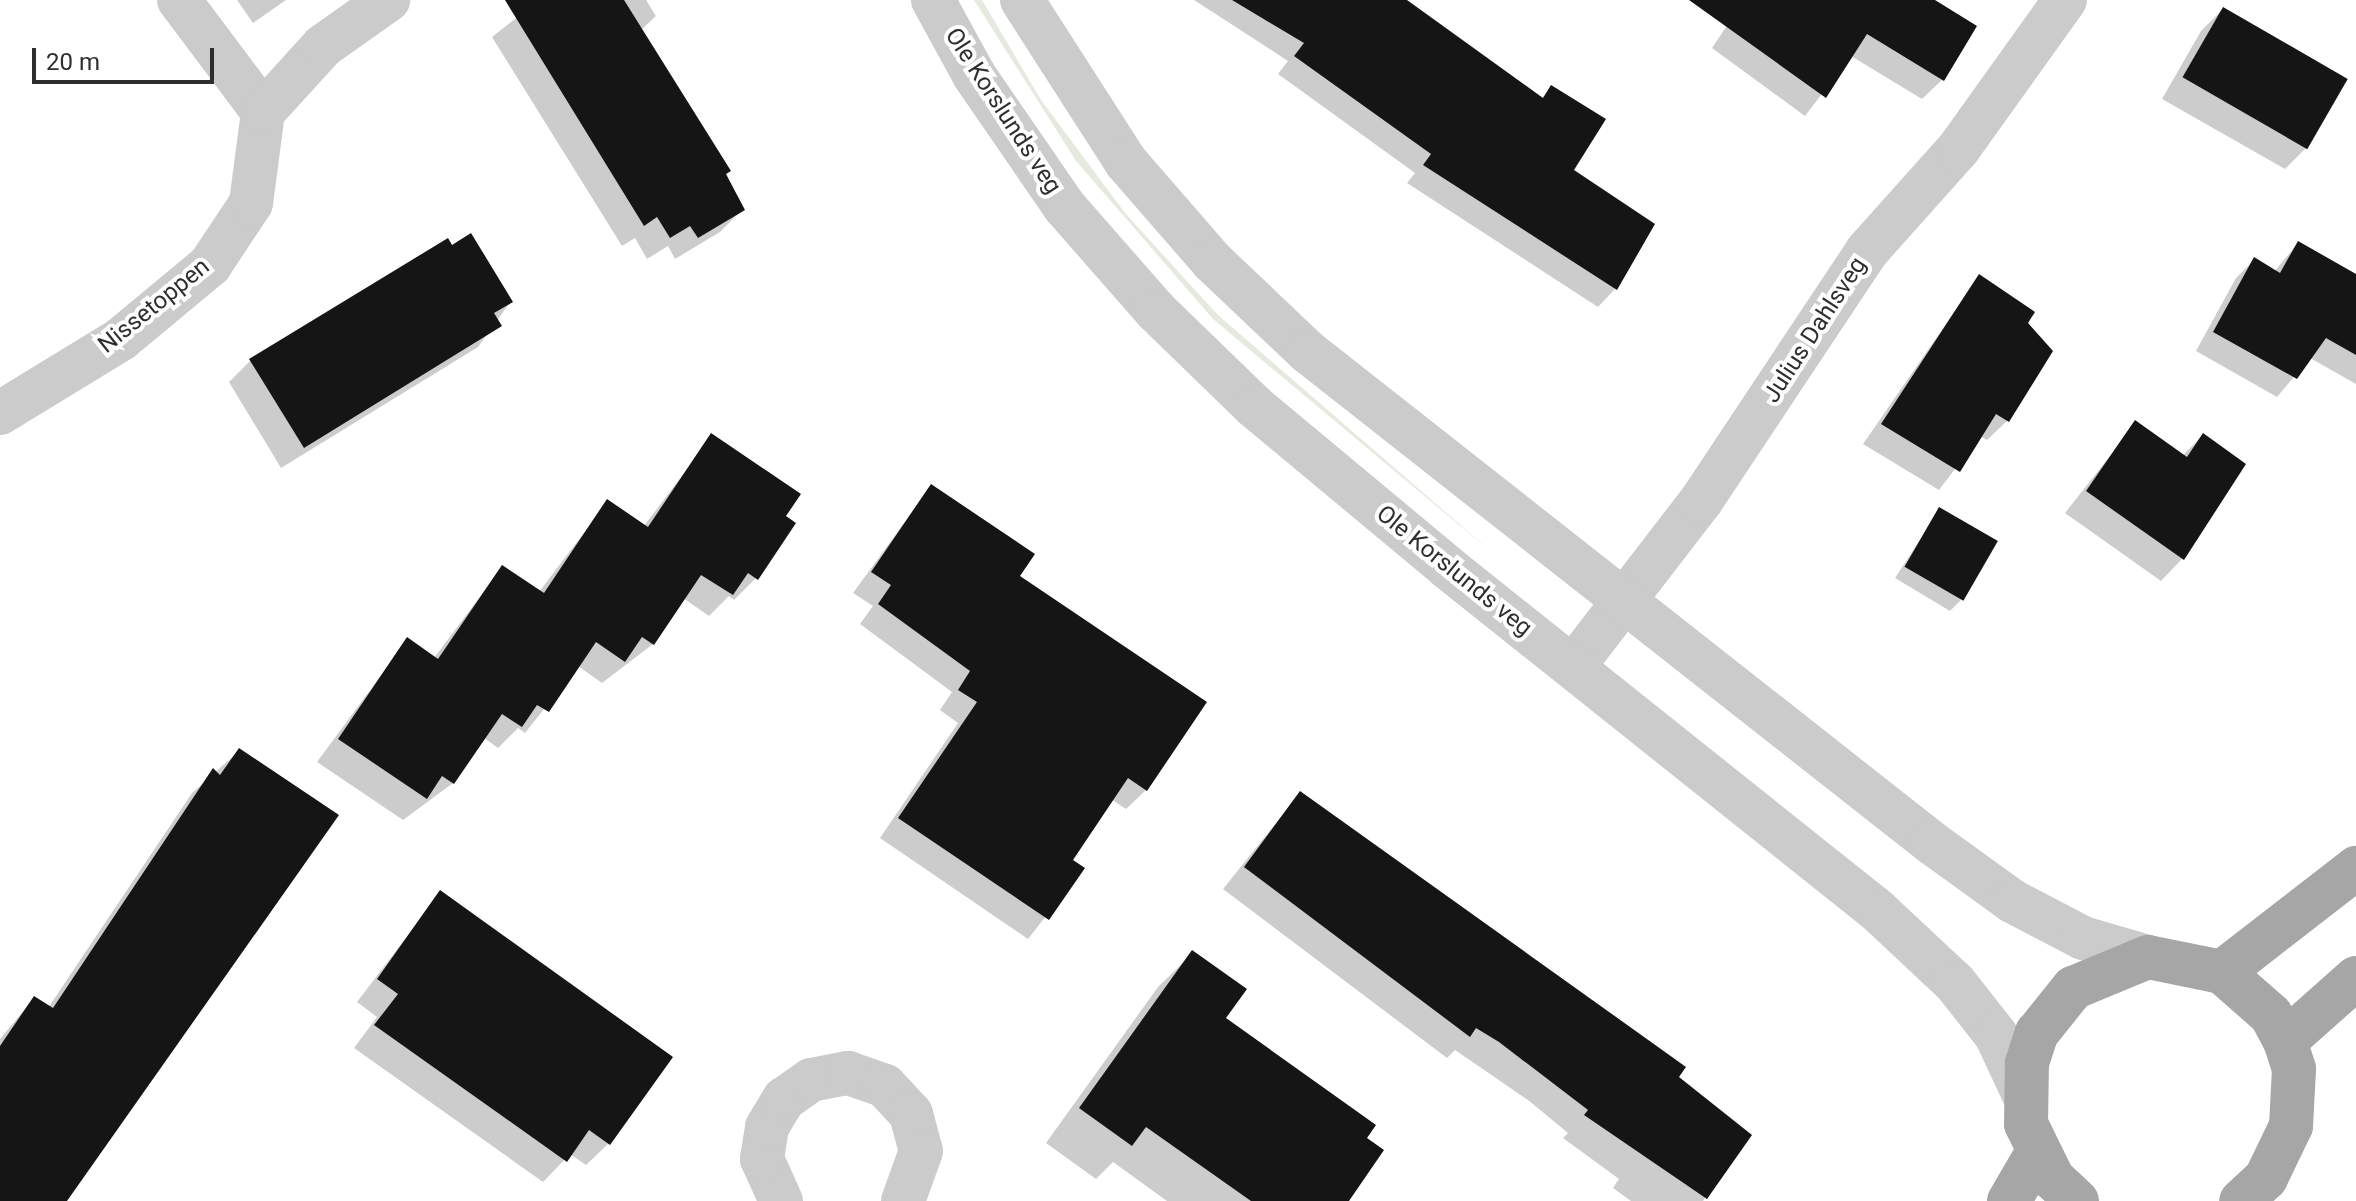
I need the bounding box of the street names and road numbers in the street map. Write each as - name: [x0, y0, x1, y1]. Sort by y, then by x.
- street label: Ole Korslunds veg: [939, 23, 1067, 199]
- street label: Nissetoppen: [93, 252, 215, 360]
- street label: Julius Dahlsveg: [1757, 252, 1873, 408]
- street label: Ole Korslunds veg: [1370, 499, 1538, 643]

